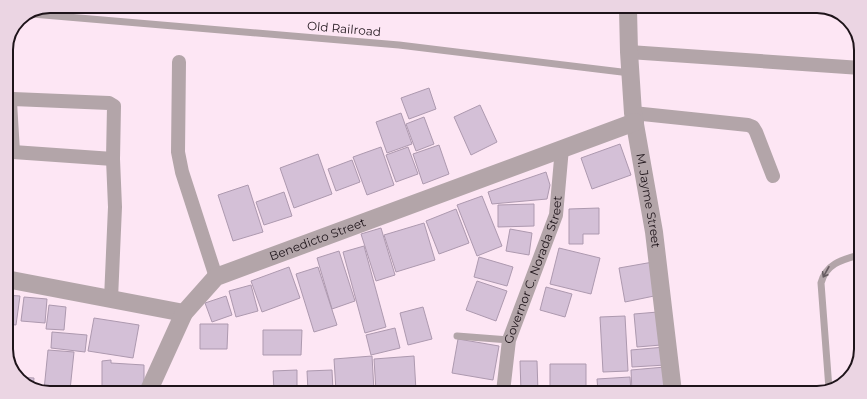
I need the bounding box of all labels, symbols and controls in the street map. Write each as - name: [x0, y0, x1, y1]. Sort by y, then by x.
- street label: Old Railroad: [306, 18, 382, 39]
- street label: M. Jayme Street: [633, 152, 664, 249]
- street label: Governor C. Norada Street: [500, 195, 565, 346]
- street label: Benedicto Street: [267, 214, 368, 264]
- one-way arrow: [821, 266, 829, 278]

